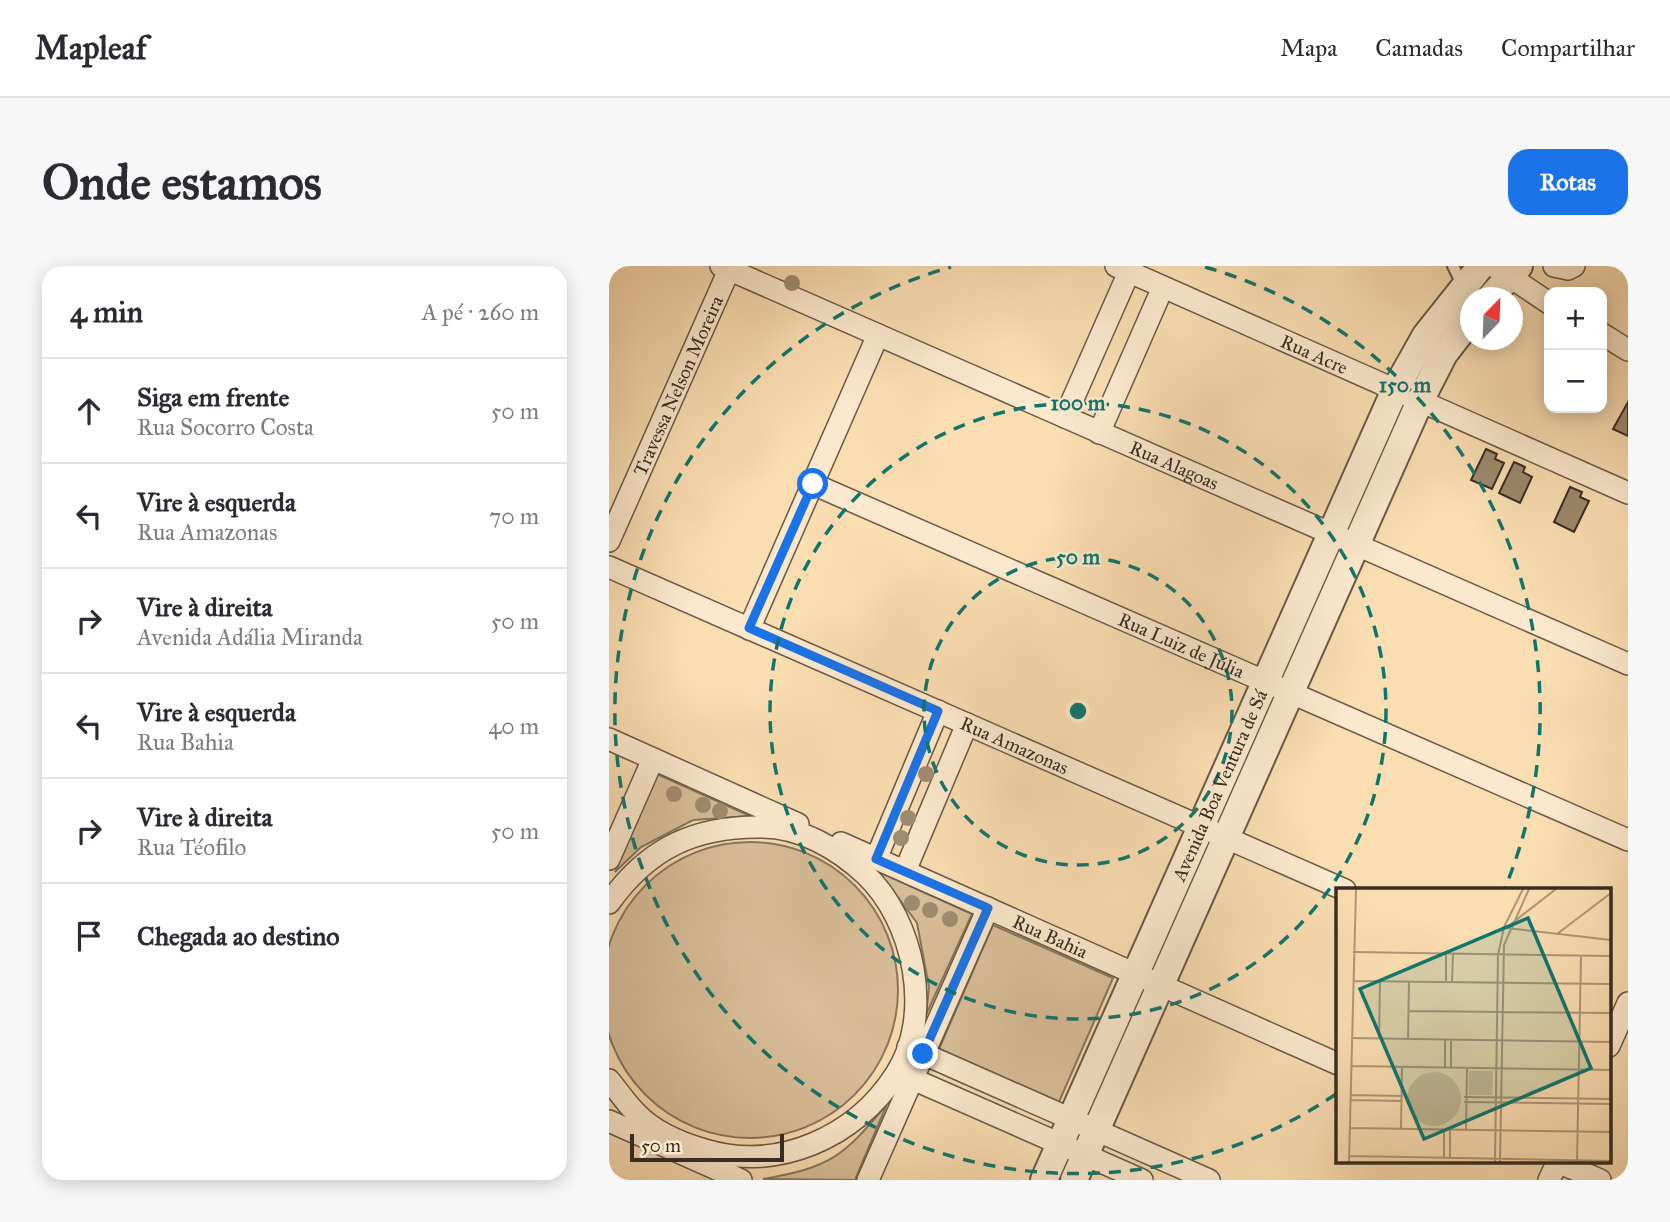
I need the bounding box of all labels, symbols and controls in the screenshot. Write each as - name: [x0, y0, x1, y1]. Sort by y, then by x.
- text: Mapleaf: [35, 28, 147, 68]
- text: Mapa: [1280, 33, 1337, 63]
- text: Camadas: [1375, 33, 1463, 63]
- text: Compartilhar: [1501, 33, 1635, 63]
- button: Rotas: [1508, 149, 1628, 215]
- text: Onde estamos: [42, 153, 322, 212]
- north arrow: [1460, 287, 1523, 350]
- map controls: [1544, 287, 1607, 413]
- button: +: [1544, 287, 1607, 350]
- street label: Travessa Nelson Moreira: [628, 291, 729, 479]
- text: 4 min: [70, 294, 143, 330]
- text: A pé · 260 m: [422, 298, 539, 326]
- street label: Rua Acre: [1277, 329, 1351, 379]
- button: −: [1544, 350, 1607, 413]
- text: 150 m: [1379, 372, 1431, 398]
- text: Siga em frente: [137, 381, 289, 413]
- text: 100 m: [1051, 390, 1106, 416]
- icon: ahead: [70, 392, 108, 430]
- text: 50 m: [491, 397, 539, 425]
- text: Rua Socorro Costa: [137, 413, 314, 441]
- street label: Rua Alagoas: [1126, 436, 1222, 495]
- route start: [797, 468, 828, 499]
- text: Vire à esquerda: [137, 486, 296, 518]
- icon: left: [70, 497, 108, 535]
- text: 70 m: [489, 502, 539, 530]
- text: Rua Amazonas: [137, 518, 277, 546]
- text: 50 m: [1056, 544, 1100, 570]
- text: Vire à direita: [137, 591, 273, 623]
- icon: right: [70, 602, 108, 640]
- text: 50 m: [491, 607, 539, 635]
- street label: Rua Luiz de Júlia: [1115, 608, 1249, 683]
- text: Avenida Adália Miranda: [137, 623, 363, 651]
- street label: Avenida Boa Ventura de Sá: [1167, 685, 1273, 886]
- text: Vire à esquerda: [137, 696, 296, 728]
- centre of rings: [1066, 699, 1090, 723]
- icon: left: [70, 707, 108, 745]
- text: 40 m: [489, 712, 539, 740]
- street label: Rua Amazonas: [957, 712, 1072, 779]
- text: Rua Bahia: [137, 728, 234, 756]
- text: Vire à direita: [137, 801, 273, 833]
- icon: right: [70, 812, 108, 850]
- text: 50 m: [491, 817, 539, 845]
- text: Rua Téofilo: [137, 833, 246, 861]
- inset map: [1336, 888, 1611, 1163]
- street label: Rua Bahia: [1009, 910, 1092, 964]
- icon: arrive: [70, 917, 108, 955]
- text: Chegada ao destino: [137, 920, 340, 952]
- route end: [907, 1038, 938, 1069]
- scale bar: [630, 1131, 784, 1163]
- text: 50 m: [641, 1134, 681, 1157]

